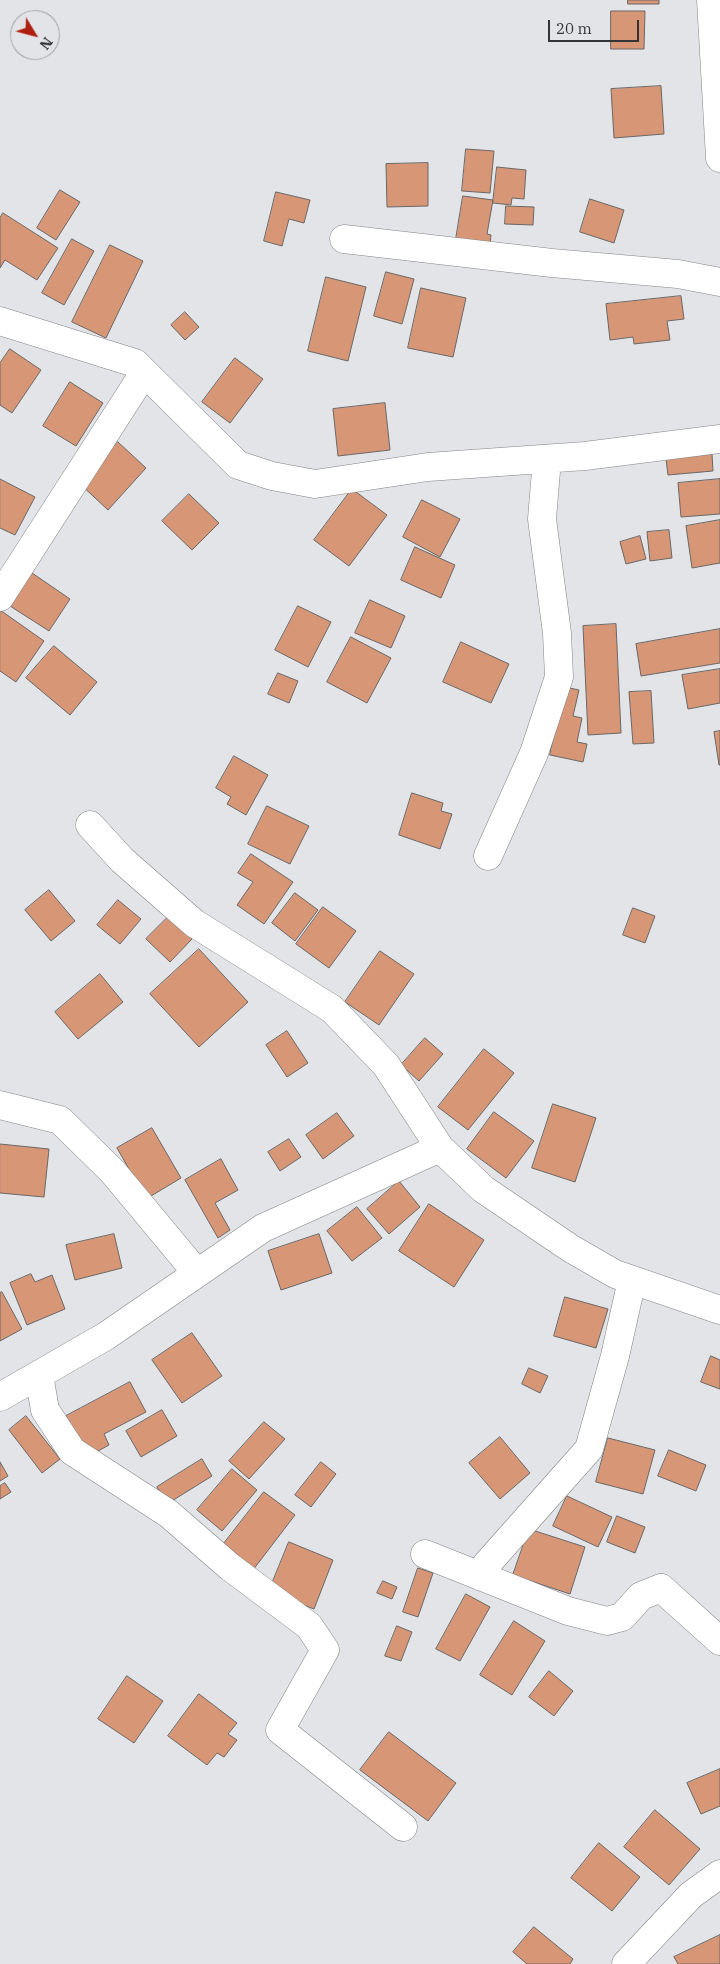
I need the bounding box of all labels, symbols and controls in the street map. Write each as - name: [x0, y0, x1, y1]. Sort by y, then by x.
- north arrow: [10, 10, 60, 60]
- scale bar: [550, 10, 641, 42]
- text: 20 m: [556, 19, 592, 38]
- text: N: [36, 34, 57, 53]

